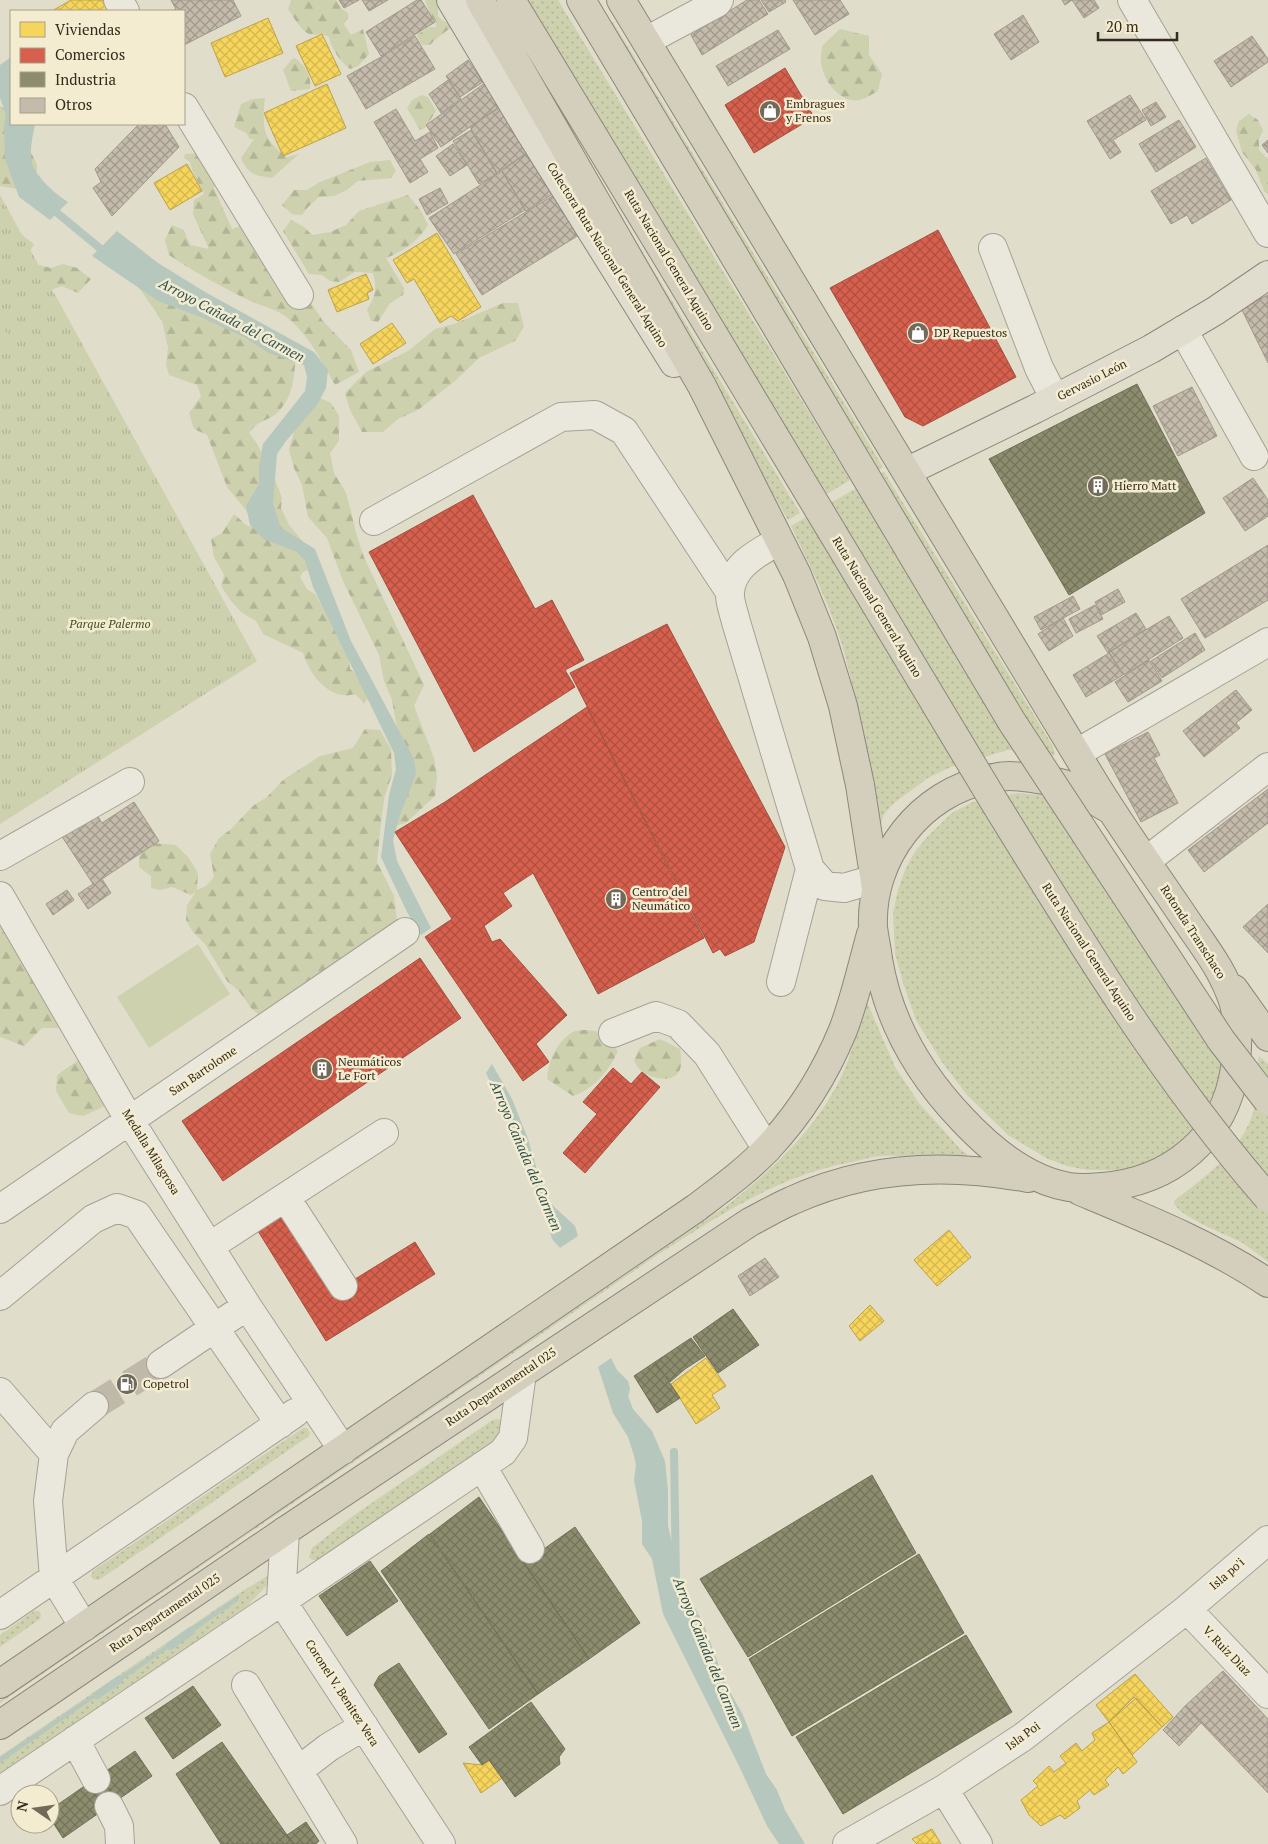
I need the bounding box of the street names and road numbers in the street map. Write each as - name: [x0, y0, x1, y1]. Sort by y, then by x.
- street label: Colectora Ruta Nacional General Aquino: [544, 160, 670, 350]
- street label: Ruta Nacional General Aquino: [621, 187, 717, 333]
- street label: Gervasio León: [1055, 356, 1129, 403]
- street label: Ruta Nacional General Aquino: [829, 534, 926, 680]
- street label: Ruta Nacional General Aquino: [1039, 880, 1140, 1024]
- street label: Rotonda Transchaco: [1158, 882, 1229, 982]
- street label: San Bartolome: [166, 1042, 239, 1099]
- street label: Medalla Milagrosa: [119, 1106, 184, 1197]
- street label: Ruta Departamental 025: [443, 1344, 559, 1429]
- street label: Isla po'i: [1206, 1554, 1247, 1593]
- street label: Ruta Departamental 025: [107, 1570, 223, 1655]
- street label: V. Ruiz Diaz: [1200, 1622, 1255, 1679]
- street label: Coronel V. Benitez Vera: [302, 1636, 383, 1749]
- street label: Isla Poi: [1002, 1718, 1043, 1753]

